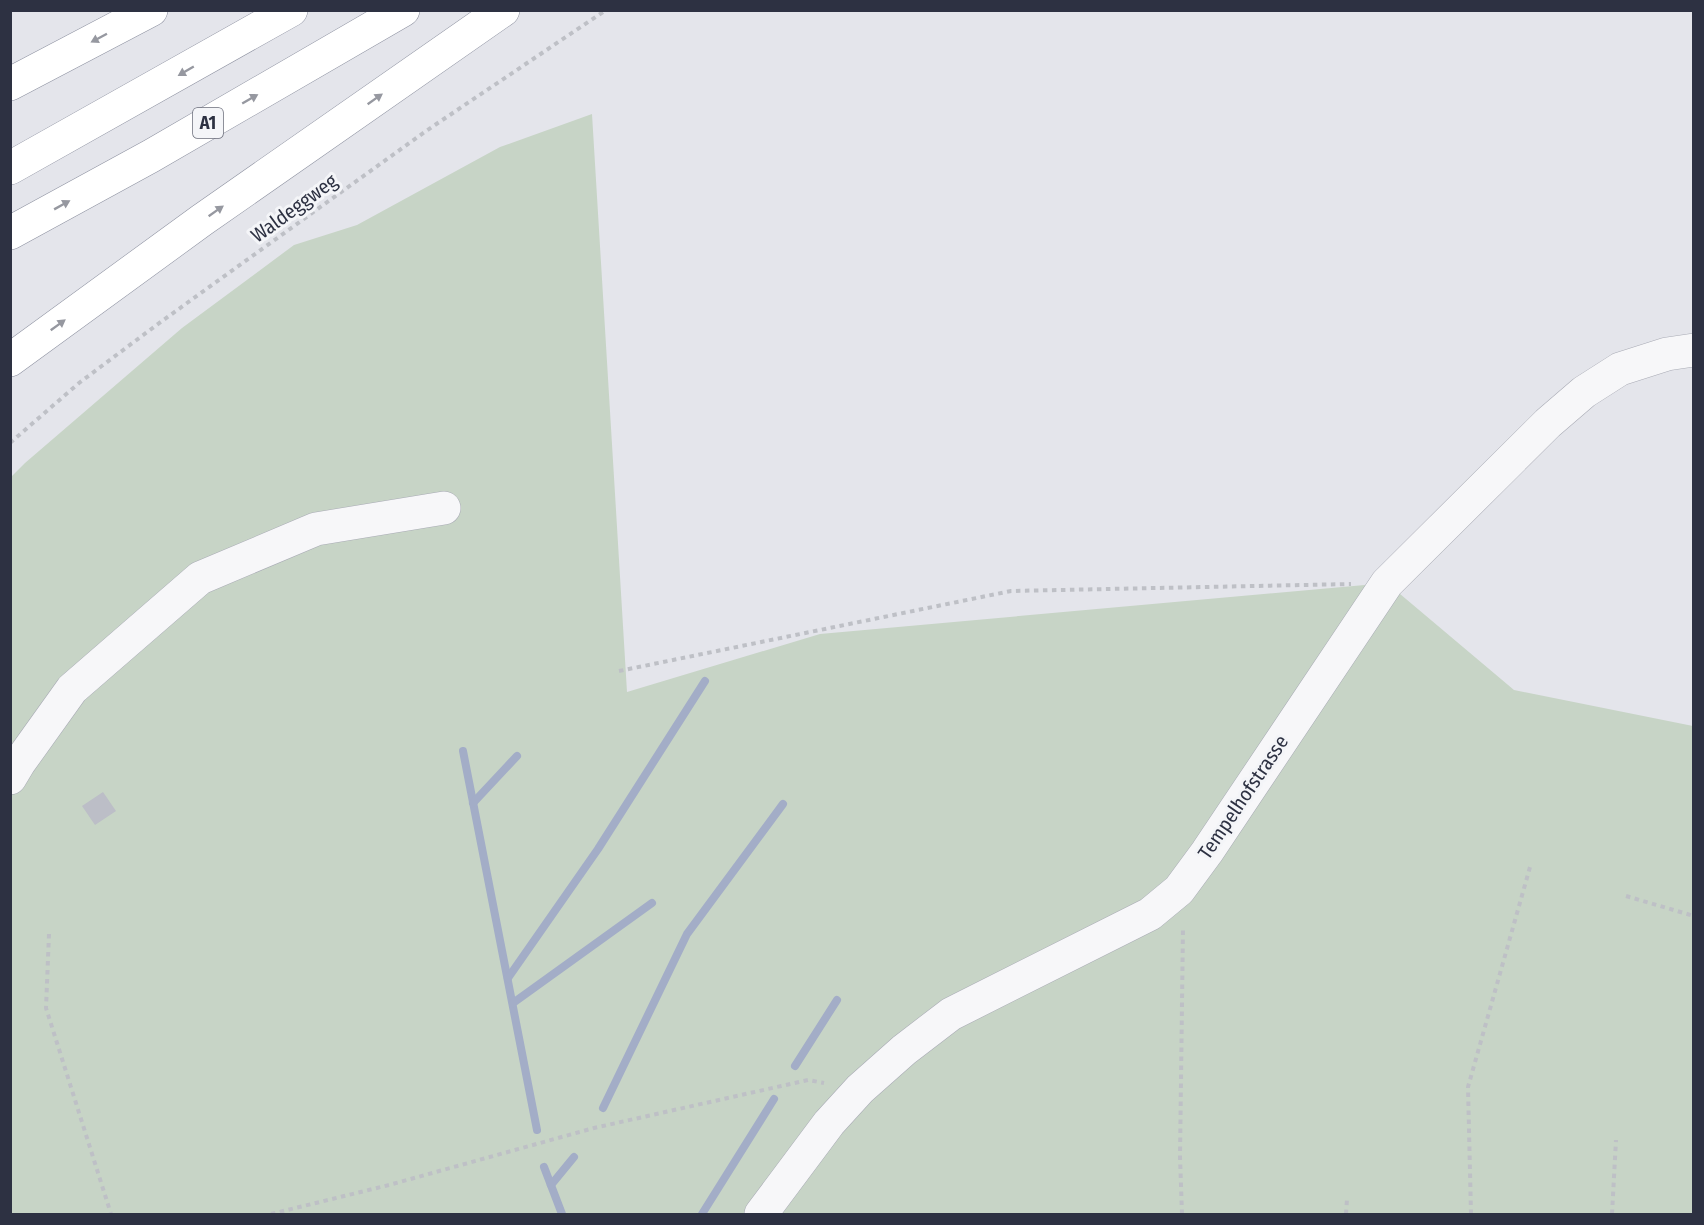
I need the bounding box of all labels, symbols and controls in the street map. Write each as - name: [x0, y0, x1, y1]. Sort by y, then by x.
- one-way arrow: [91, 33, 108, 42]
- one-way arrow: [177, 66, 194, 76]
- one-way arrow: [367, 93, 383, 105]
- one-way arrow: [242, 95, 259, 105]
- road number: A1: [193, 108, 223, 138]
- street label: Waldeggweg: [246, 168, 342, 247]
- one-way arrow: [54, 200, 71, 210]
- one-way arrow: [207, 205, 223, 217]
- one-way arrow: [49, 319, 65, 331]
- street label: Tempelhofstrasse: [1193, 731, 1293, 863]

